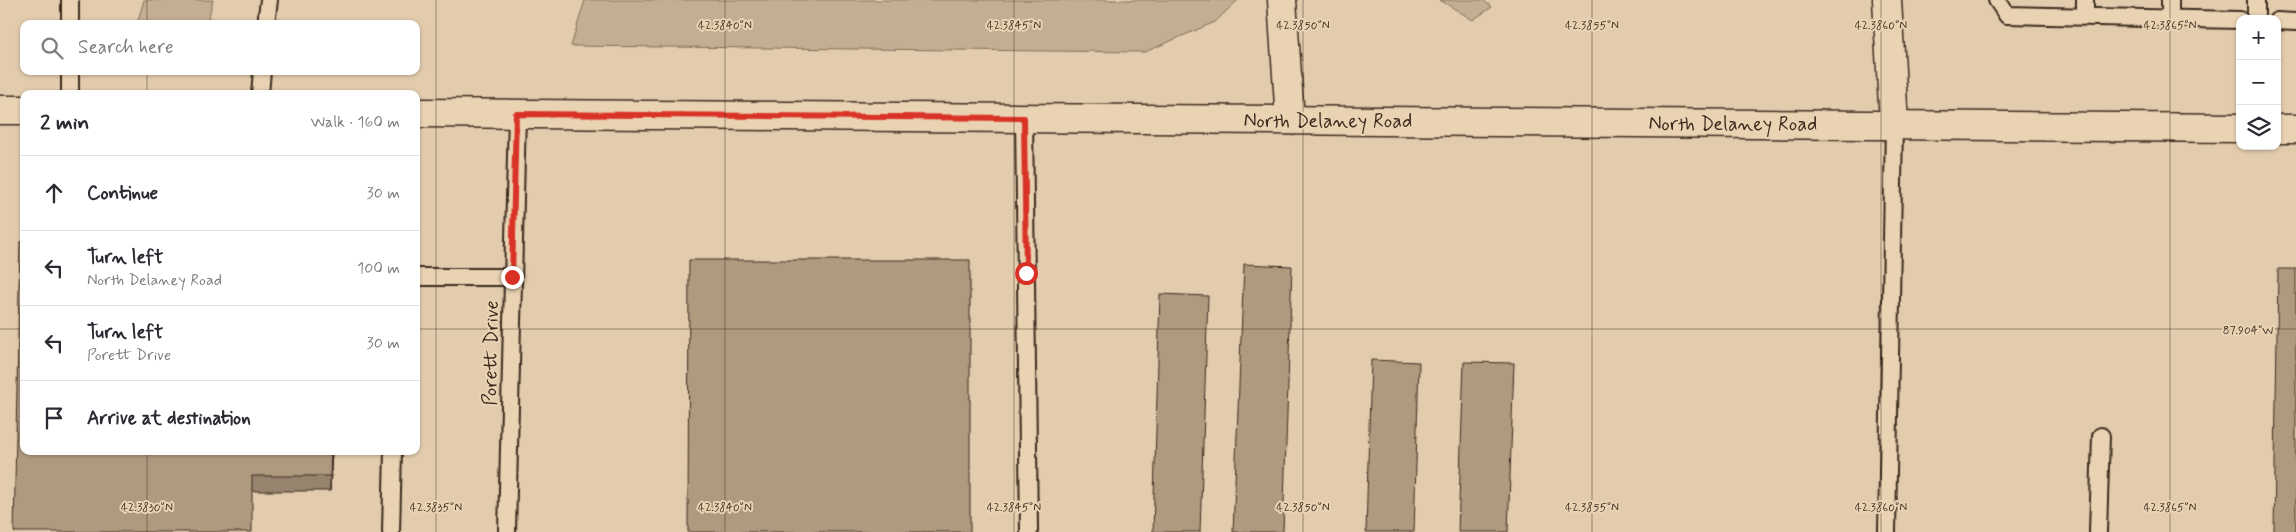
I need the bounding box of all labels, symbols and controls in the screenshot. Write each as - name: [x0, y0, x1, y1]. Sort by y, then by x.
- map controls: [2236, 15, 2281, 150]
- button: +: [2236, 15, 2281, 60]
- text: 42.3840°N: [698, 18, 752, 34]
- text: 42.3845°N: [987, 18, 1041, 34]
- text: 42.3850°N: [1276, 18, 1330, 34]
- text: 42.3855°N: [1565, 18, 1619, 34]
- text: 42.3860°N: [1855, 18, 1907, 34]
- text: 42.3865°N: [2143, 18, 2197, 34]
- search box: [20, 20, 420, 75]
- icon: search: [38, 34, 66, 62]
- text: Search here: [78, 35, 174, 60]
- button: −: [2236, 60, 2281, 105]
- button: layers: [2236, 105, 2281, 150]
- street label: North Delaney Road: [1244, 108, 1412, 135]
- text: 2 min: [40, 109, 89, 137]
- street label: North Delaney Road: [1649, 111, 1817, 138]
- text: Walk · 160 m: [310, 112, 400, 133]
- icon: ahead: [40, 179, 68, 207]
- text: Continue: [87, 181, 158, 206]
- text: 30 m: [367, 183, 400, 204]
- text: Turn left: [87, 245, 163, 270]
- icon: left: [40, 254, 68, 282]
- text: 100 m: [357, 258, 400, 279]
- route start: [1015, 262, 1038, 285]
- route end: [501, 266, 524, 289]
- text: North Delaney Road: [87, 270, 222, 291]
- street label: Porett Drive: [477, 300, 506, 406]
- text: Turn left: [87, 320, 163, 345]
- text: 87.904°W: [2223, 323, 2273, 339]
- icon: left: [40, 329, 68, 357]
- text: 30 m: [367, 333, 400, 354]
- text: Porett Drive: [87, 345, 171, 366]
- icon: arrive: [40, 404, 68, 432]
- text: Arrive at destination: [87, 406, 251, 431]
- text: 42.3830°N: [121, 500, 173, 516]
- text: 42.3835°N: [410, 500, 462, 516]
- text: 42.3840°N: [698, 500, 752, 516]
- text: 42.3845°N: [987, 500, 1041, 516]
- text: 42.3850°N: [1276, 500, 1330, 516]
- text: 42.3855°N: [1565, 500, 1619, 516]
- text: 42.3860°N: [1855, 500, 1907, 516]
- text: 42.3865°N: [2143, 500, 2197, 516]

